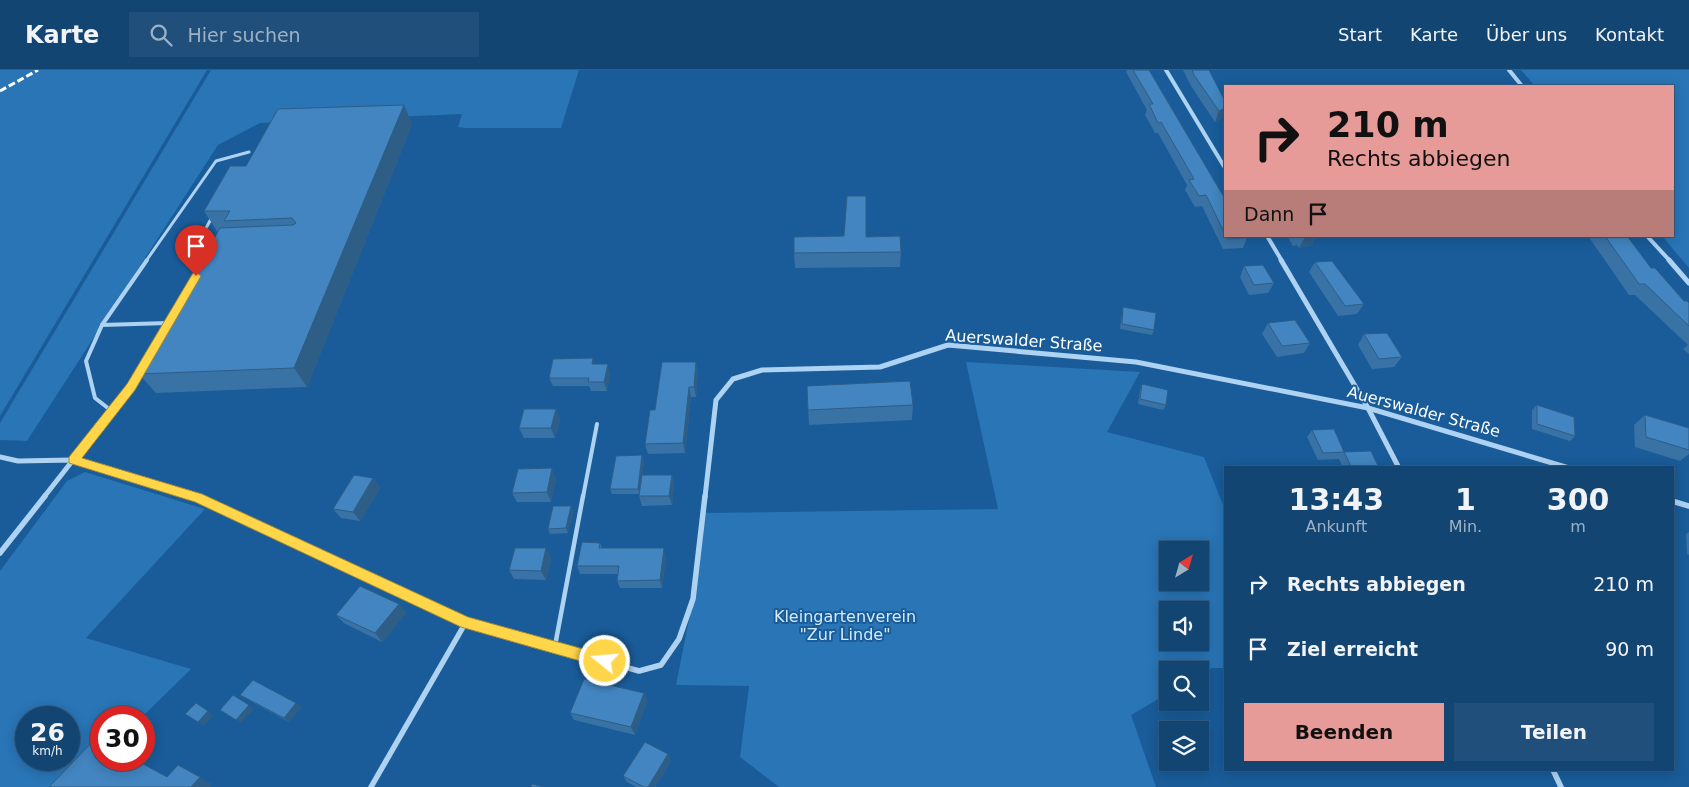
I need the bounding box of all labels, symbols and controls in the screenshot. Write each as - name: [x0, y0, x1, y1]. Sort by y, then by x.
- search box: [129, 12, 479, 57]
- text: Karte: [25, 21, 99, 49]
- icon: search: [147, 21, 175, 49]
- text: Hier suchen: [187, 24, 301, 46]
- text: Start: [1338, 24, 1382, 45]
- text: Karte: [1410, 24, 1458, 45]
- text: Über uns: [1486, 24, 1567, 45]
- text: Kontakt: [1595, 24, 1664, 45]
- icon: right: [1244, 105, 1309, 170]
- text: 210 m: [1327, 105, 1449, 145]
- text: Rechts abbiegen: [1327, 146, 1510, 171]
- icon: arrive: [1304, 200, 1332, 228]
- text: Dann: [1244, 203, 1294, 225]
- pin: [175, 225, 217, 276]
- icon: arrive: [182, 232, 210, 260]
- street label: Auerswalder Straße: [945, 326, 1103, 355]
- street label: Auerswalder Straße: [1345, 382, 1502, 441]
- text: 13:43: [1289, 482, 1384, 517]
- text: 1: [1455, 482, 1476, 517]
- text: 300: [1547, 482, 1609, 517]
- text: Ankunft: [1305, 517, 1367, 536]
- text: Min.: [1449, 517, 1482, 536]
- text: m: [1570, 517, 1586, 536]
- north arrow: [1159, 541, 1209, 591]
- map controls: [1159, 541, 1209, 771]
- icon: right: [1244, 570, 1272, 598]
- text: Rechts abbiegen: [1287, 573, 1466, 595]
- text: 210 m: [1593, 573, 1654, 595]
- button: sound: [1159, 601, 1209, 651]
- park label: Kleingartenverein "Zur Linde": [774, 607, 916, 644]
- position arrow: [578, 634, 630, 686]
- icon: arrive: [1244, 635, 1272, 663]
- text: Ziel erreicht: [1287, 638, 1418, 660]
- text: 90 m: [1605, 638, 1654, 660]
- button: search: [1159, 661, 1209, 711]
- button: Beenden: [1244, 703, 1444, 761]
- button: Teilen: [1454, 703, 1654, 761]
- speed limit sign: 30: [90, 706, 155, 771]
- text: 26: [30, 718, 65, 747]
- button: layers: [1159, 721, 1209, 771]
- text: km/h: [32, 744, 63, 758]

